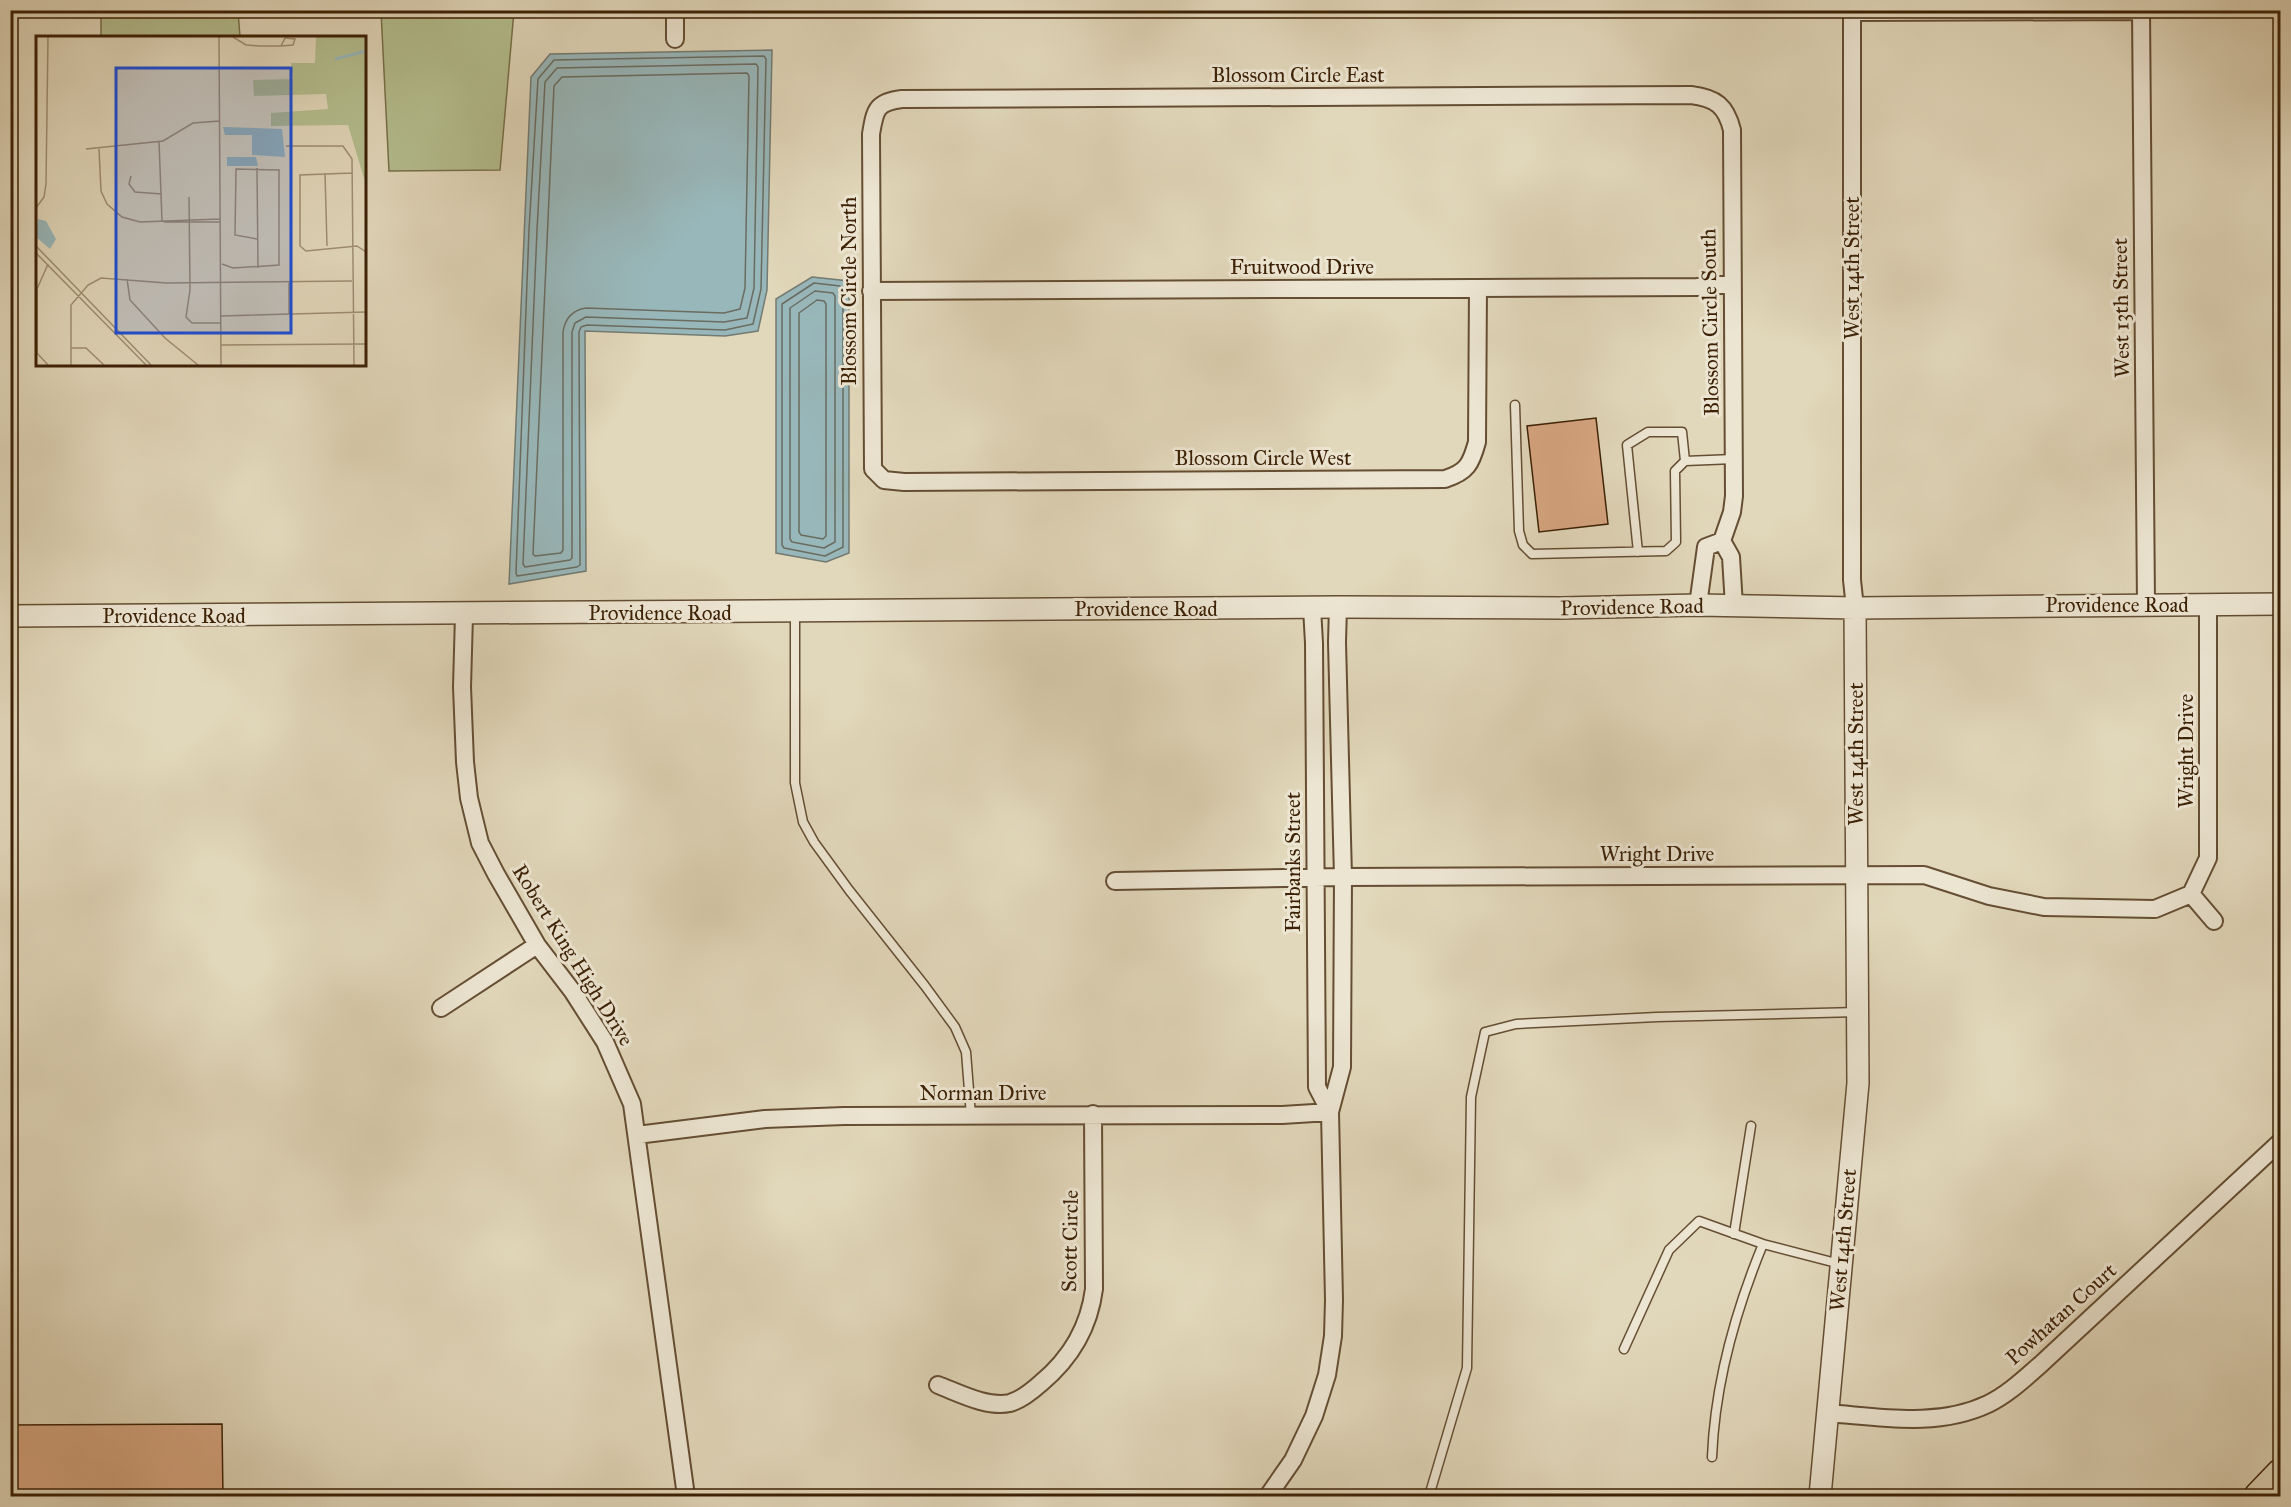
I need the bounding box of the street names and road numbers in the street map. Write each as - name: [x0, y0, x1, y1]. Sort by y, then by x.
- street label: Blossom Circle East: [1212, 62, 1385, 88]
- street label: Blossom Circle North: [836, 196, 862, 386]
- street label: West 14th Street: [1839, 196, 1865, 340]
- street label: Blossom Circle South: [1695, 228, 1725, 416]
- street label: West 13th Street: [2107, 237, 2135, 378]
- street label: Fruitwood Drive: [1230, 254, 1374, 280]
- street label: Blossom Circle West: [1175, 445, 1352, 471]
- street label: Providence Road: [2045, 592, 2189, 618]
- street label: Providence Road: [1560, 593, 1704, 621]
- street label: Providence Road: [1074, 596, 1218, 622]
- street label: Providence Road: [588, 600, 732, 626]
- street label: Providence Road: [102, 603, 246, 629]
- street label: West 14th Street: [1843, 682, 1869, 826]
- street label: Wright Drive: [2173, 693, 2199, 808]
- street label: Fairbanks Street: [1280, 791, 1306, 932]
- street label: Wright Drive: [1600, 841, 1715, 867]
- street label: Robert King High Drive: [507, 860, 640, 1051]
- street label: Norman Drive: [920, 1080, 1047, 1106]
- street label: West 14th Street: [1824, 1167, 1862, 1312]
- street label: Scott Circle: [1056, 1189, 1084, 1292]
- street label: Powhatan Court: [2000, 1257, 2122, 1371]

